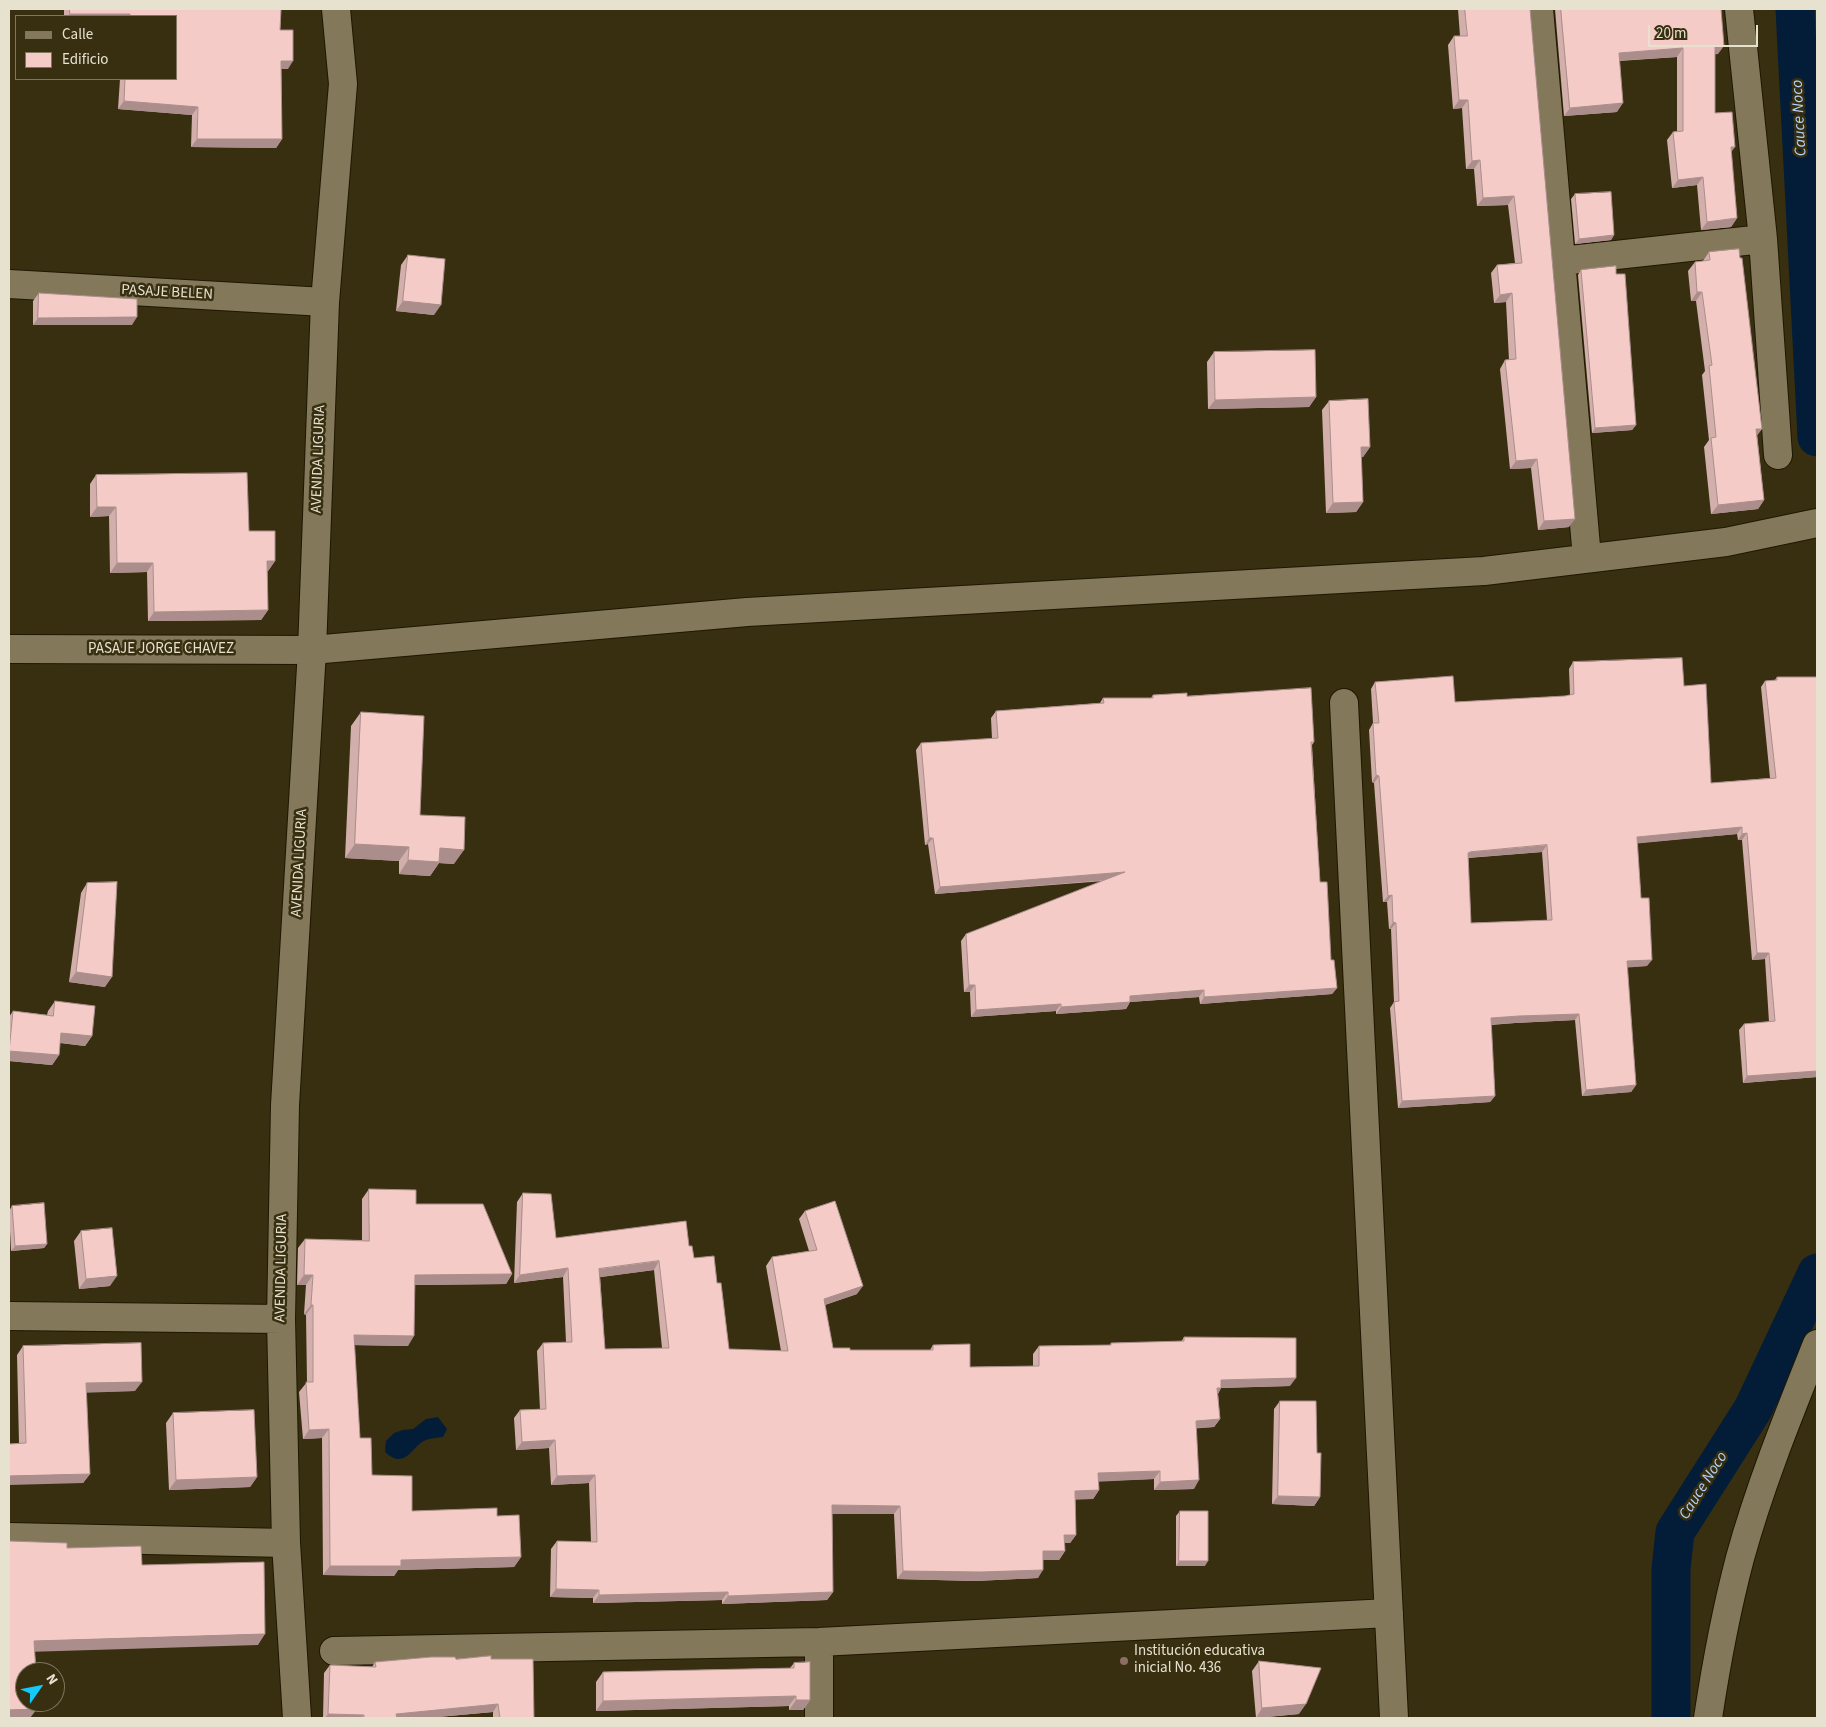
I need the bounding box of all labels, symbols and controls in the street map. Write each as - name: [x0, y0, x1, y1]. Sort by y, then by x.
- legend: [15, 15, 178, 80]
- scale bar: [1651, 15, 1761, 47]
- text: 20 m: [1656, 23, 1686, 44]
- text: Calle: [62, 24, 93, 45]
- text: Edificio: [62, 49, 109, 70]
- water label: Cauce Noco: [1788, 79, 1812, 157]
- street label: PASAJE BELEN: [121, 282, 213, 304]
- street label: AVENIDA LIGURIA: [308, 405, 330, 513]
- street label: PASAJE JORGE CHAVEZ: [88, 641, 234, 659]
- street label: AVENIDA LIGURIA: [288, 808, 312, 918]
- street label: AVENIDA LIGURIA: [272, 1214, 292, 1322]
- water label: Cauce Noco: [1676, 1448, 1732, 1524]
- place label: Institución educativa inicial No. 436: [1134, 1643, 1265, 1678]
- marker: Institución educativa inicial No. 436: [1118, 1655, 1130, 1667]
- north arrow: [15, 1662, 65, 1712]
- text: N: [41, 1670, 63, 1689]

